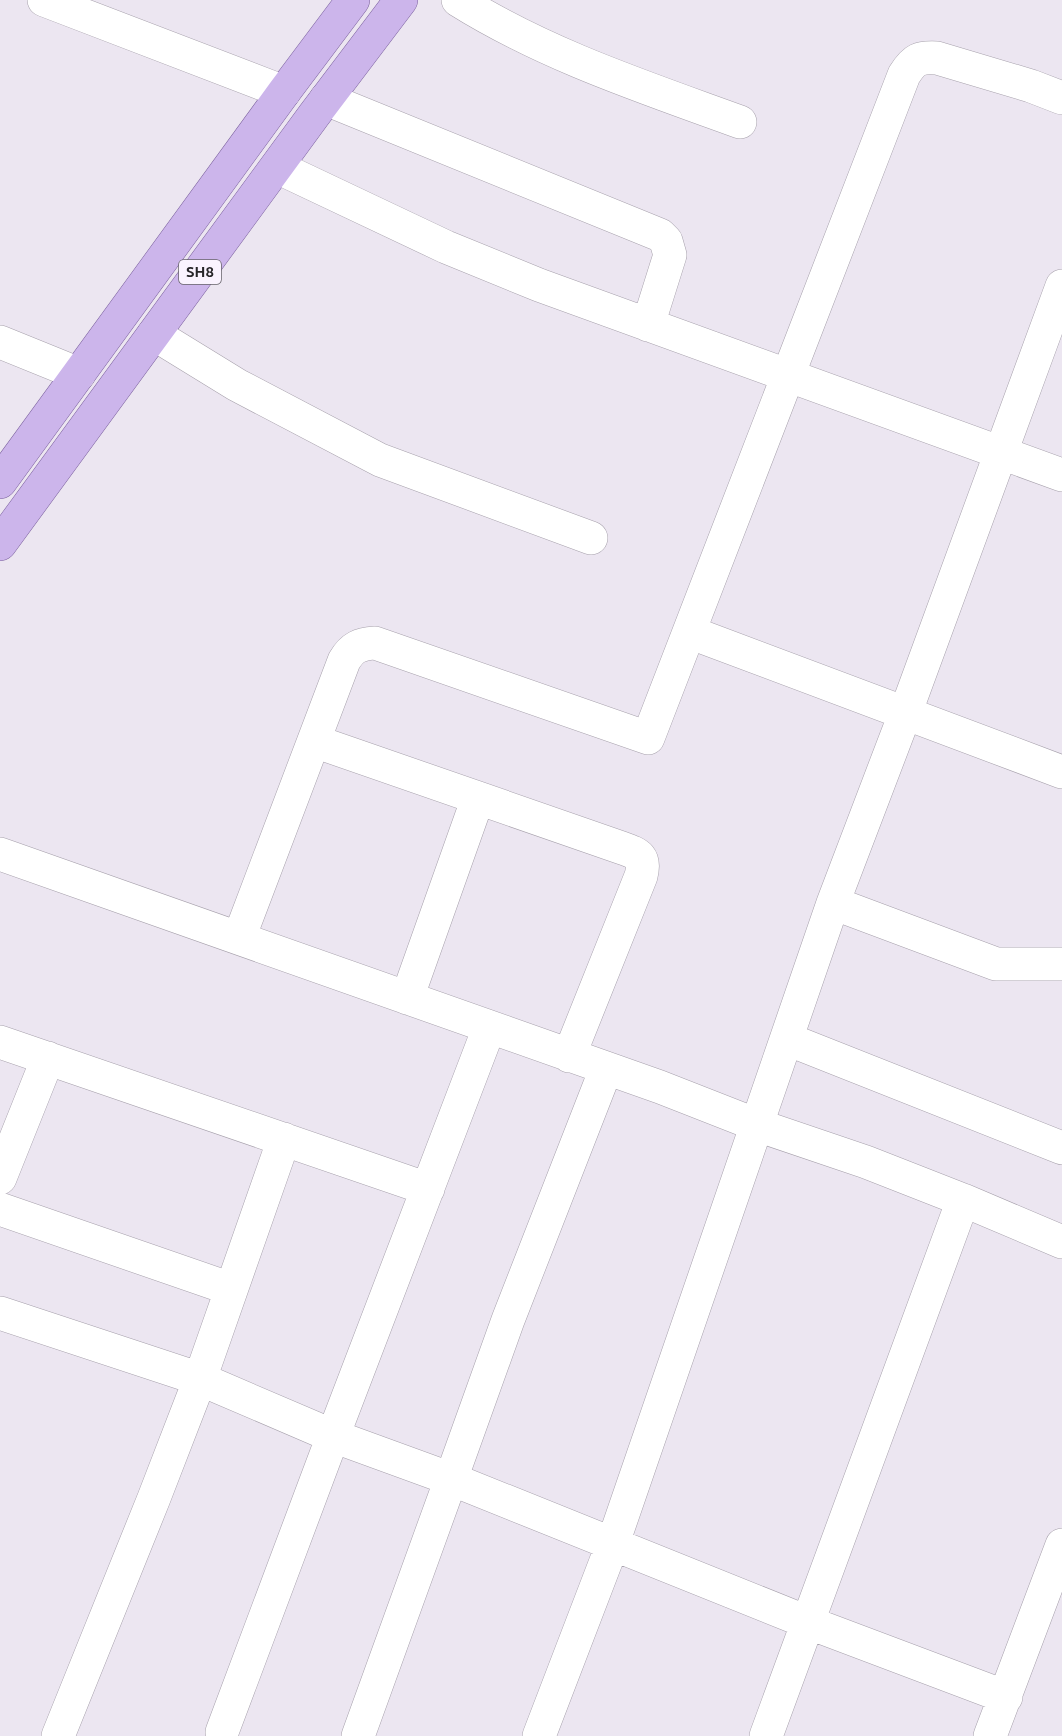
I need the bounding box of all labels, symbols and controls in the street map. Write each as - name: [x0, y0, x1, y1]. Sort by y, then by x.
- road number: SH8: [179, 260, 221, 284]

